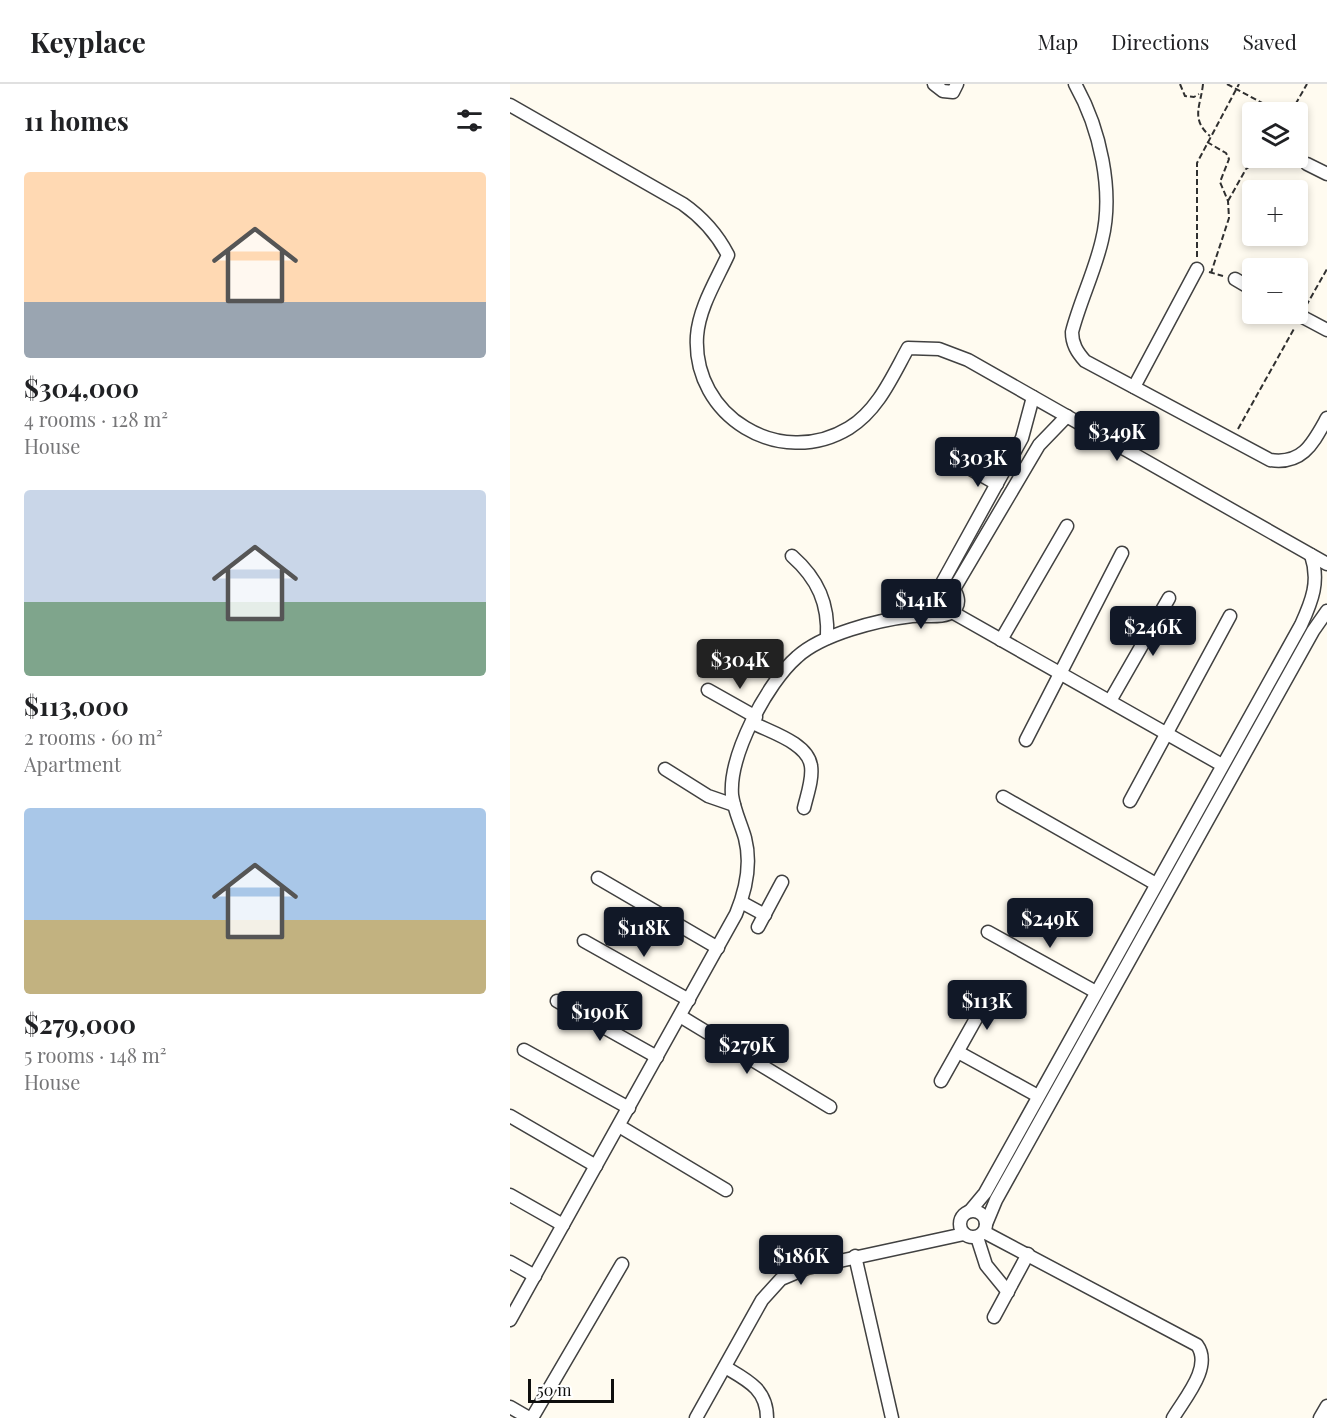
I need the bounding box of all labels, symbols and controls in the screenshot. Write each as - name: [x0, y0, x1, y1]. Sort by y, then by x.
- text: Keyplace: [30, 23, 146, 60]
- text: Map: [1037, 27, 1078, 55]
- text: Directions: [1111, 27, 1209, 55]
- text: Saved: [1242, 27, 1297, 55]
- map controls: [1242, 102, 1308, 324]
- button: layers: [1242, 102, 1308, 168]
- text: 11 homes: [24, 103, 129, 138]
- icon: filters: [453, 104, 486, 137]
- button: +: [1242, 180, 1308, 246]
- icon: home: [201, 211, 309, 319]
- button: −: [1242, 258, 1308, 324]
- text: $304,000: [24, 370, 139, 405]
- text: 4 rooms · 128 m²: [24, 405, 168, 432]
- pin: $349K: [1075, 411, 1159, 462]
- text: $349K: [1088, 417, 1146, 444]
- text: House: [24, 432, 80, 459]
- pin: $303K: [936, 437, 1020, 488]
- text: $303K: [949, 443, 1007, 470]
- icon: home: [201, 529, 309, 637]
- pin: $141K: [879, 579, 963, 630]
- text: $141K: [895, 585, 947, 612]
- pin: $246K: [1111, 606, 1195, 657]
- text: $246K: [1124, 612, 1182, 639]
- pin: $304K: [698, 639, 782, 690]
- text: $304K: [711, 645, 769, 672]
- text: $113,000: [24, 688, 129, 723]
- text: 2 rooms · 60 m²: [24, 723, 163, 750]
- text: Apartment: [24, 750, 121, 777]
- icon: home: [201, 847, 309, 955]
- pin: $249K: [1008, 898, 1092, 949]
- text: $249K: [1021, 904, 1079, 931]
- pin: $118K: [602, 907, 686, 958]
- text: $118K: [618, 913, 670, 940]
- pin: $113K: [945, 980, 1029, 1031]
- text: $113K: [962, 986, 1012, 1013]
- pin: $190K: [558, 991, 642, 1042]
- text: $190K: [571, 997, 629, 1024]
- text: $279,000: [24, 1006, 136, 1041]
- pin: $279K: [705, 1024, 789, 1075]
- text: $279K: [719, 1030, 775, 1057]
- text: 5 rooms · 148 m²: [24, 1041, 167, 1068]
- text: House: [24, 1068, 80, 1095]
- pin: $186K: [759, 1235, 843, 1286]
- text: $186K: [773, 1241, 829, 1268]
- scale bar: [528, 1376, 614, 1404]
- text: 50 m: [537, 1379, 571, 1400]

